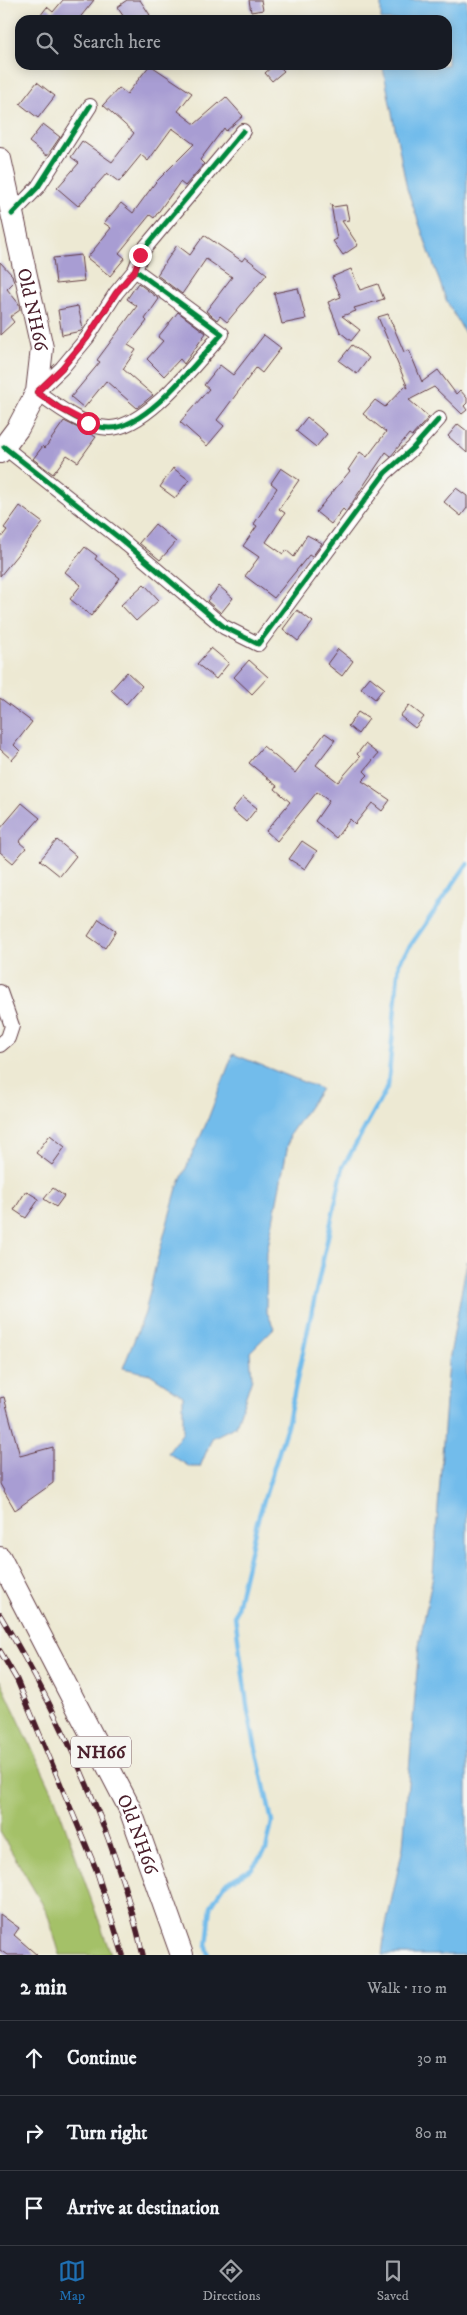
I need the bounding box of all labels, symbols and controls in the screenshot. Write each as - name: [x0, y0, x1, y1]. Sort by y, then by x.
- search box: [15, 15, 452, 70]
- icon: search: [33, 29, 61, 57]
- text: Search here: [73, 31, 161, 54]
- route end: [129, 244, 152, 267]
- street label: Old NH66: [12, 266, 53, 354]
- route start: [77, 412, 100, 435]
- road number: NH66: [71, 1736, 131, 1768]
- street label: Old NH66: [111, 1791, 163, 1879]
- text: 2 min: [20, 1975, 67, 2001]
- text: Walk · 110 m: [367, 1978, 447, 1998]
- icon: ahead: [20, 2044, 48, 2072]
- text: Continue: [67, 2047, 137, 2070]
- text: 30 m: [417, 2048, 447, 2068]
- icon: right: [20, 2119, 48, 2147]
- text: Turn right: [67, 2122, 147, 2145]
- text: 80 m: [415, 2123, 447, 2143]
- icon: arrive: [20, 2194, 48, 2222]
- text: Arrive at destination: [67, 2197, 219, 2220]
- tab: Map: [58, 2257, 86, 2305]
- tab: Directions: [202, 2257, 260, 2305]
- tab: Saved: [377, 2257, 409, 2305]

